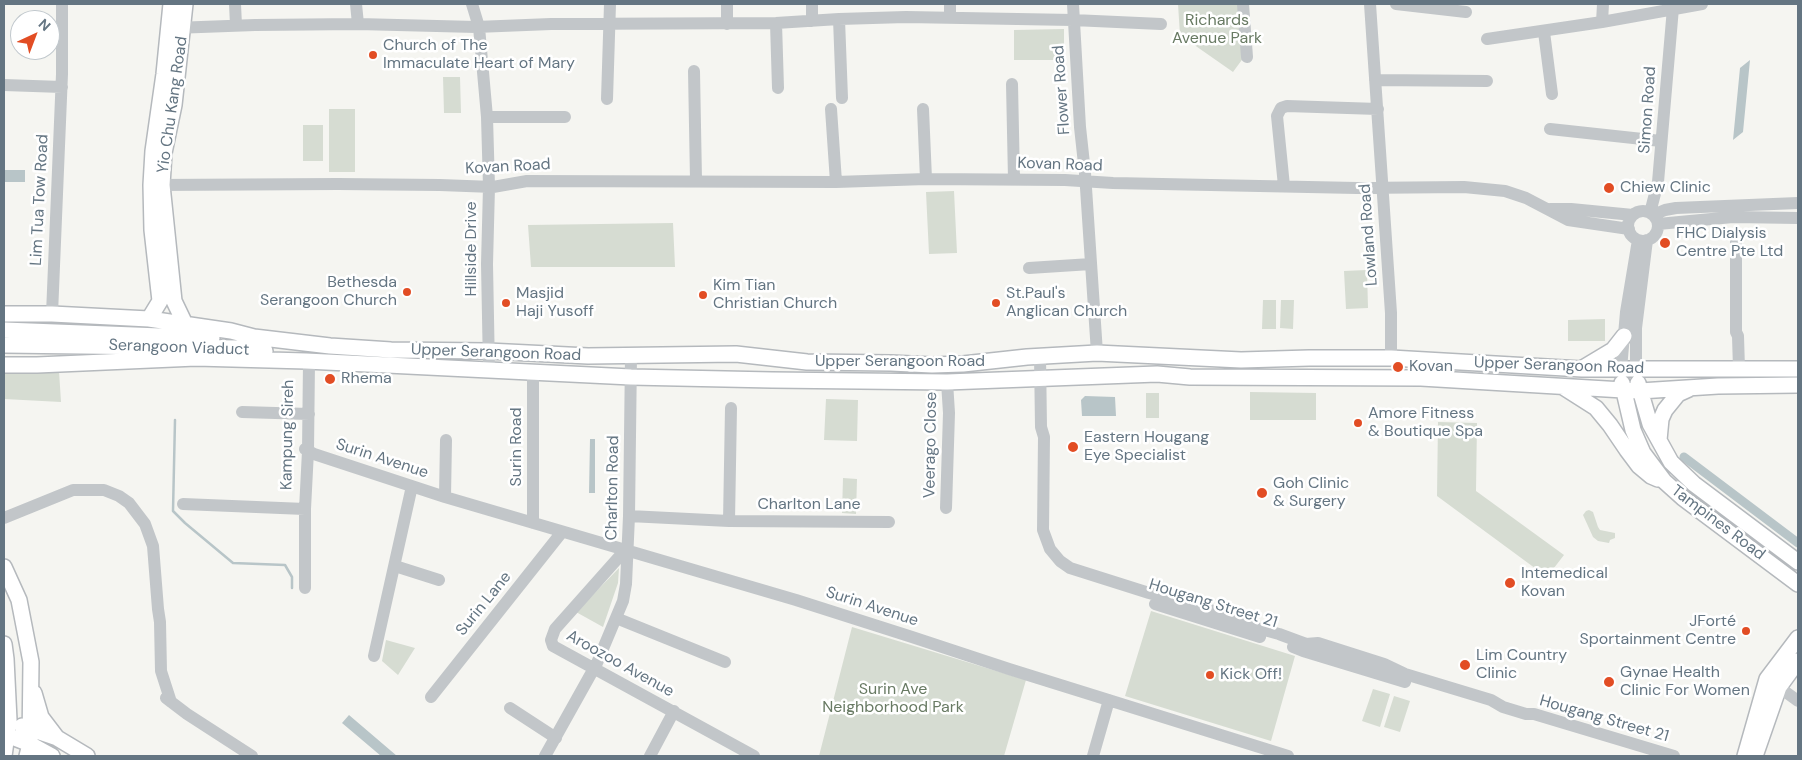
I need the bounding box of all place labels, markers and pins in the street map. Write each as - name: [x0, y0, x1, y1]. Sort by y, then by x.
- place label: Church of The Immaculate Heart of Mary: [383, 36, 575, 74]
- marker: Church of The Immaculate Heart of Mary: [367, 49, 379, 61]
- place label: Chiew Clinic: [1620, 178, 1711, 198]
- marker: Chiew Clinic: [1602, 181, 1616, 195]
- place label: FHC Dialysis Centre Pte Ltd: [1676, 224, 1783, 262]
- marker: FHC Dialysis Centre Pte Ltd: [1658, 236, 1672, 250]
- place label: Bethesda Serangoon Church: [260, 273, 397, 311]
- place label: Kim Tian Christian Church: [713, 276, 837, 314]
- place label: Masjid Haji Yusoff: [516, 284, 594, 322]
- place label: St.Paul's Anglican Church: [1006, 284, 1127, 322]
- marker: Bethesda Serangoon Church: [401, 286, 413, 298]
- marker: Kim Tian Christian Church: [697, 289, 709, 301]
- marker: Masjid Haji Yusoff: [500, 297, 512, 309]
- marker: St.Paul's Anglican Church: [990, 297, 1002, 309]
- place label: Kovan: [1409, 357, 1453, 377]
- marker: Kovan: [1391, 360, 1405, 374]
- place label: Rhema: [341, 369, 392, 389]
- marker: Rhema: [323, 372, 337, 386]
- place label: Amore Fitness & Boutique Spa: [1368, 404, 1483, 442]
- marker: Amore Fitness & Boutique Spa: [1352, 417, 1364, 429]
- place label: Eastern Hougang Eye Specialist: [1084, 428, 1209, 466]
- marker: Eastern Hougang Eye Specialist: [1066, 440, 1080, 454]
- place label: Goh Clinic & Surgery: [1273, 474, 1349, 512]
- marker: Goh Clinic & Surgery: [1255, 486, 1269, 500]
- place label: Intemedical Kovan: [1521, 564, 1608, 602]
- marker: Intemedical Kovan: [1503, 576, 1517, 590]
- place label: JForté Sportainment Centre: [1580, 612, 1736, 650]
- marker: JForté Sportainment Centre: [1740, 625, 1752, 637]
- place label: Lim Country Clinic: [1476, 646, 1567, 684]
- marker: Lim Country Clinic: [1458, 658, 1472, 672]
- place label: Gynae Health Clinic For Women: [1620, 663, 1750, 701]
- place label: Kick Off!: [1220, 665, 1282, 685]
- marker: Kick Off!: [1204, 669, 1216, 681]
- marker: Gynae Health Clinic For Women: [1602, 675, 1616, 689]

